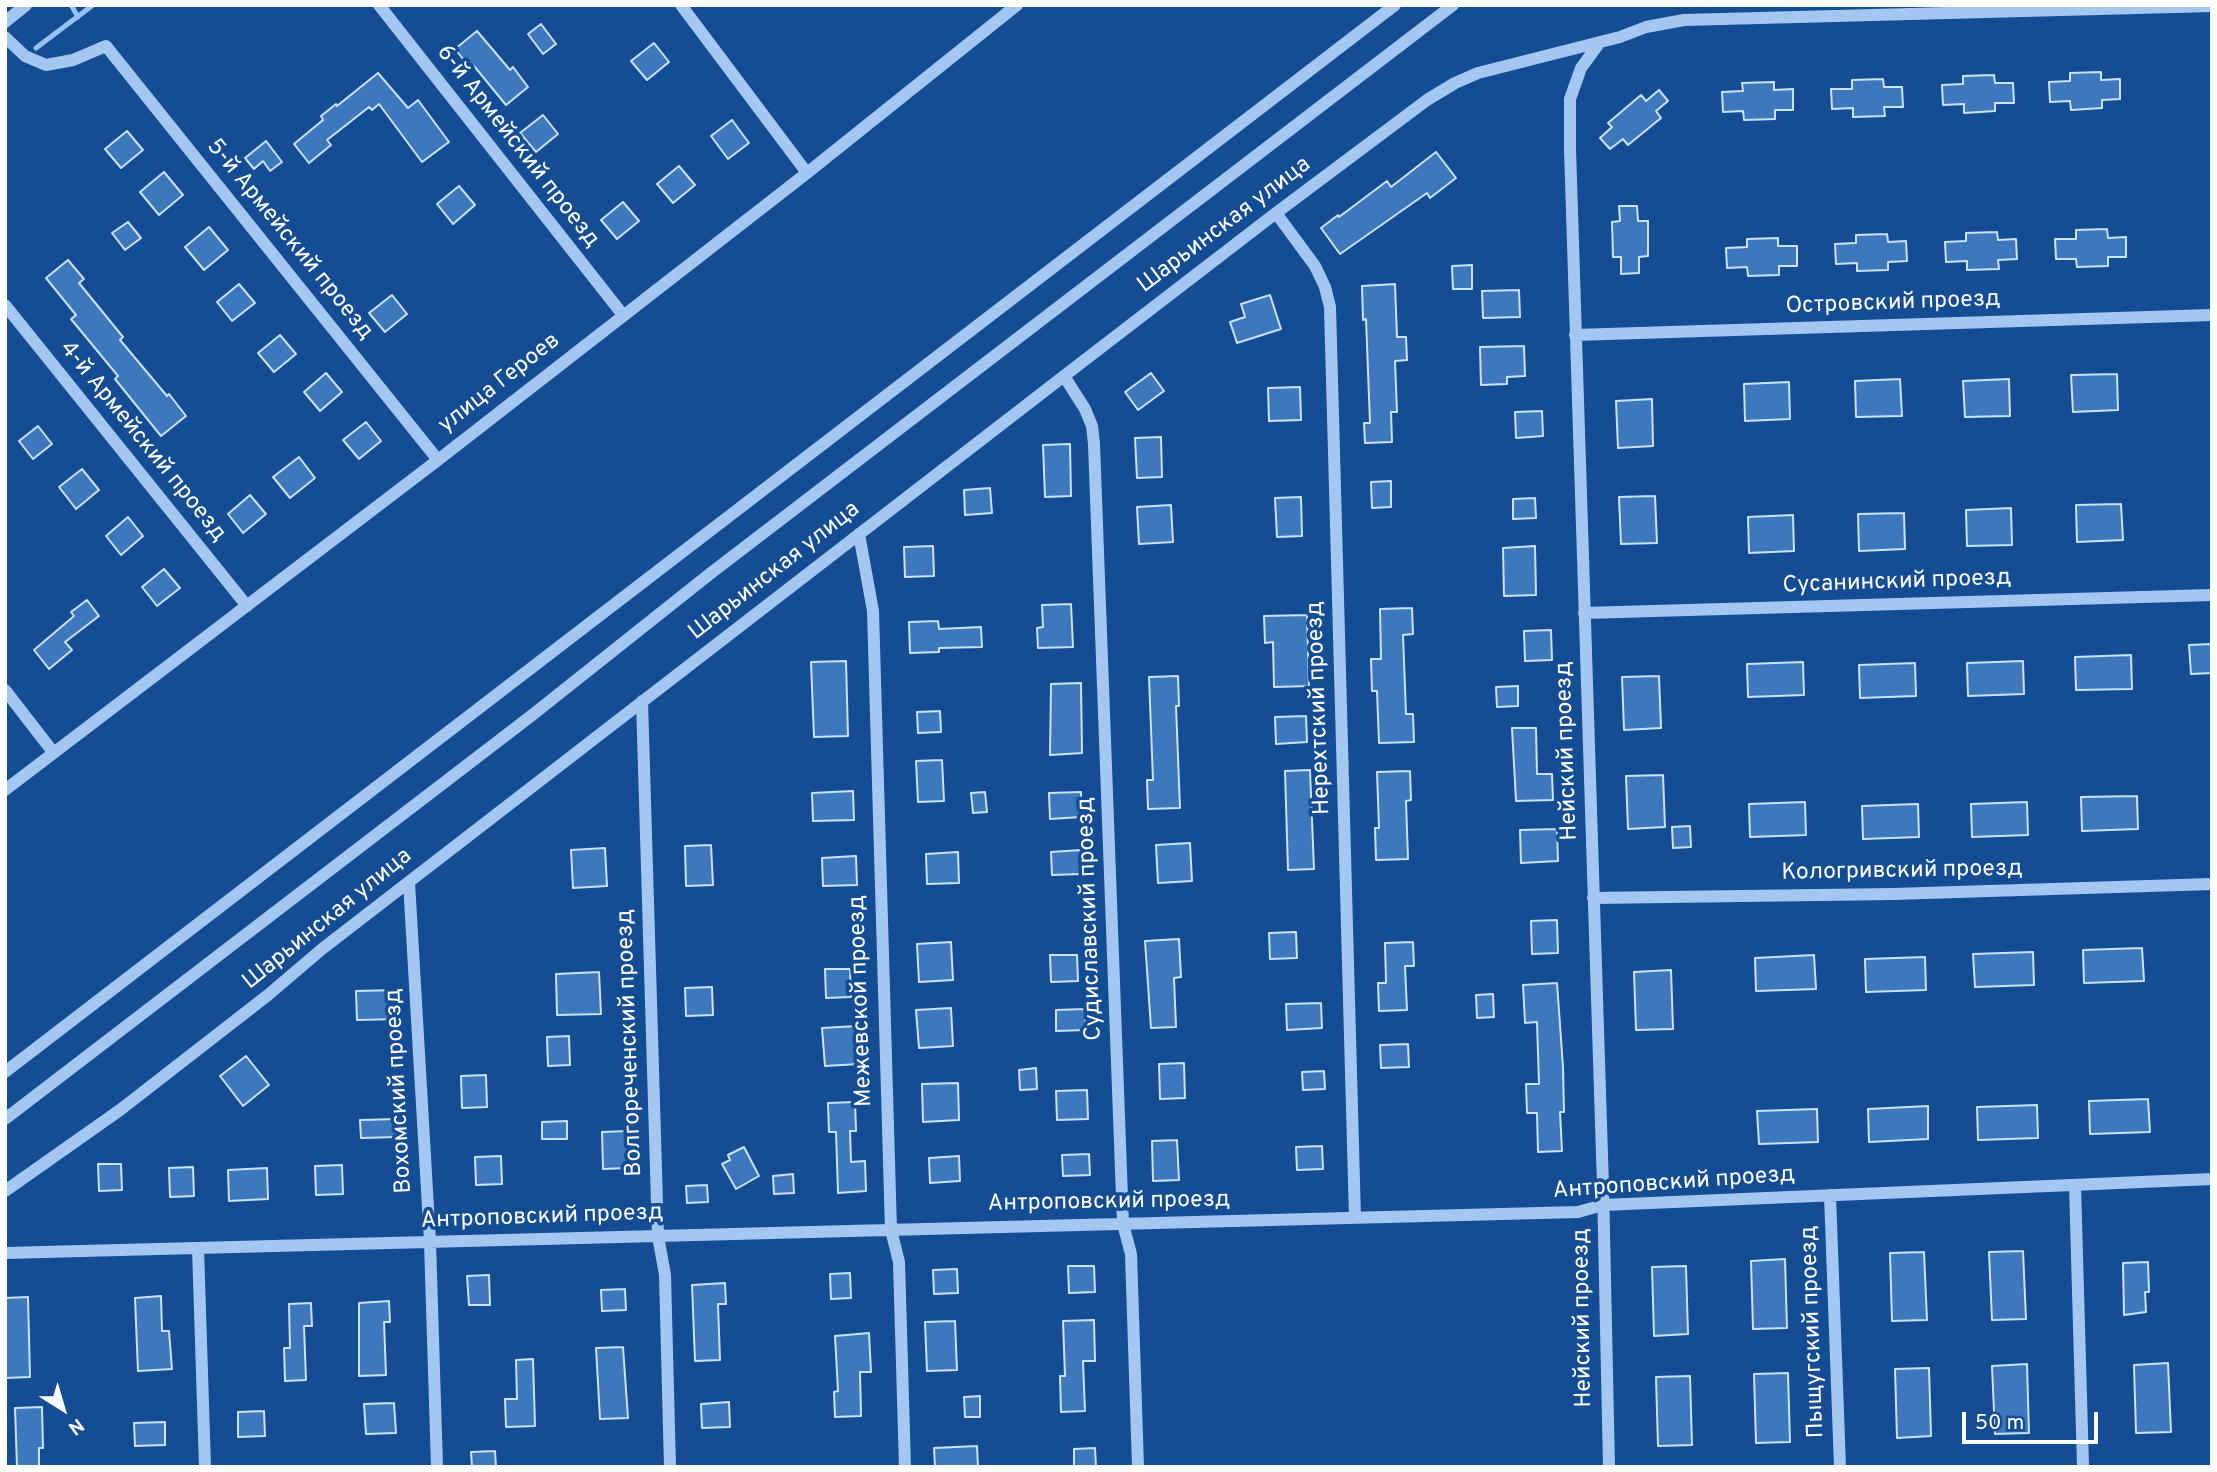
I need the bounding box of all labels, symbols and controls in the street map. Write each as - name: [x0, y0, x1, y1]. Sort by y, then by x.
- street label: 6-й Армейский проезд: [429, 40, 605, 254]
- street label: 5-й Армейский проезд: [200, 134, 378, 346]
- street label: Шарьинская улица: [1133, 152, 1317, 300]
- street label: Островский проезд: [1785, 286, 2001, 322]
- street label: улица Героев: [434, 328, 566, 440]
- street label: 4-й Армейский проезд: [53, 336, 231, 548]
- street label: Шарьинская улица: [684, 497, 866, 647]
- street label: Сусанинский проезд: [1782, 565, 2012, 601]
- street label: Нерехтский проезд: [1302, 601, 1338, 815]
- street label: Нейский проезд: [1551, 661, 1585, 841]
- street label: Судиславский проезд: [1073, 797, 1109, 1041]
- street label: Шарьинская улица: [238, 843, 418, 997]
- street label: Кологривский проезд: [1781, 856, 2023, 888]
- street label: Межевской проезд: [845, 895, 879, 1107]
- street label: Волгореченский проезд: [613, 909, 649, 1177]
- street label: Вохомский проезд: [381, 988, 419, 1194]
- street label: Антроповский проезд: [1552, 1162, 1796, 1206]
- street label: Антроповский проезд: [987, 1187, 1231, 1219]
- street label: Антроповский проезд: [420, 1200, 664, 1236]
- street label: Пыщугский проезд: [1796, 1225, 1832, 1439]
- street label: Нейский проезд: [1569, 1228, 1599, 1408]
- north arrow: [28, 1374, 98, 1444]
- scale bar: [1965, 1398, 2102, 1442]
- text: 50 m: [1975, 1410, 2024, 1437]
- text: N: [63, 1412, 88, 1439]

